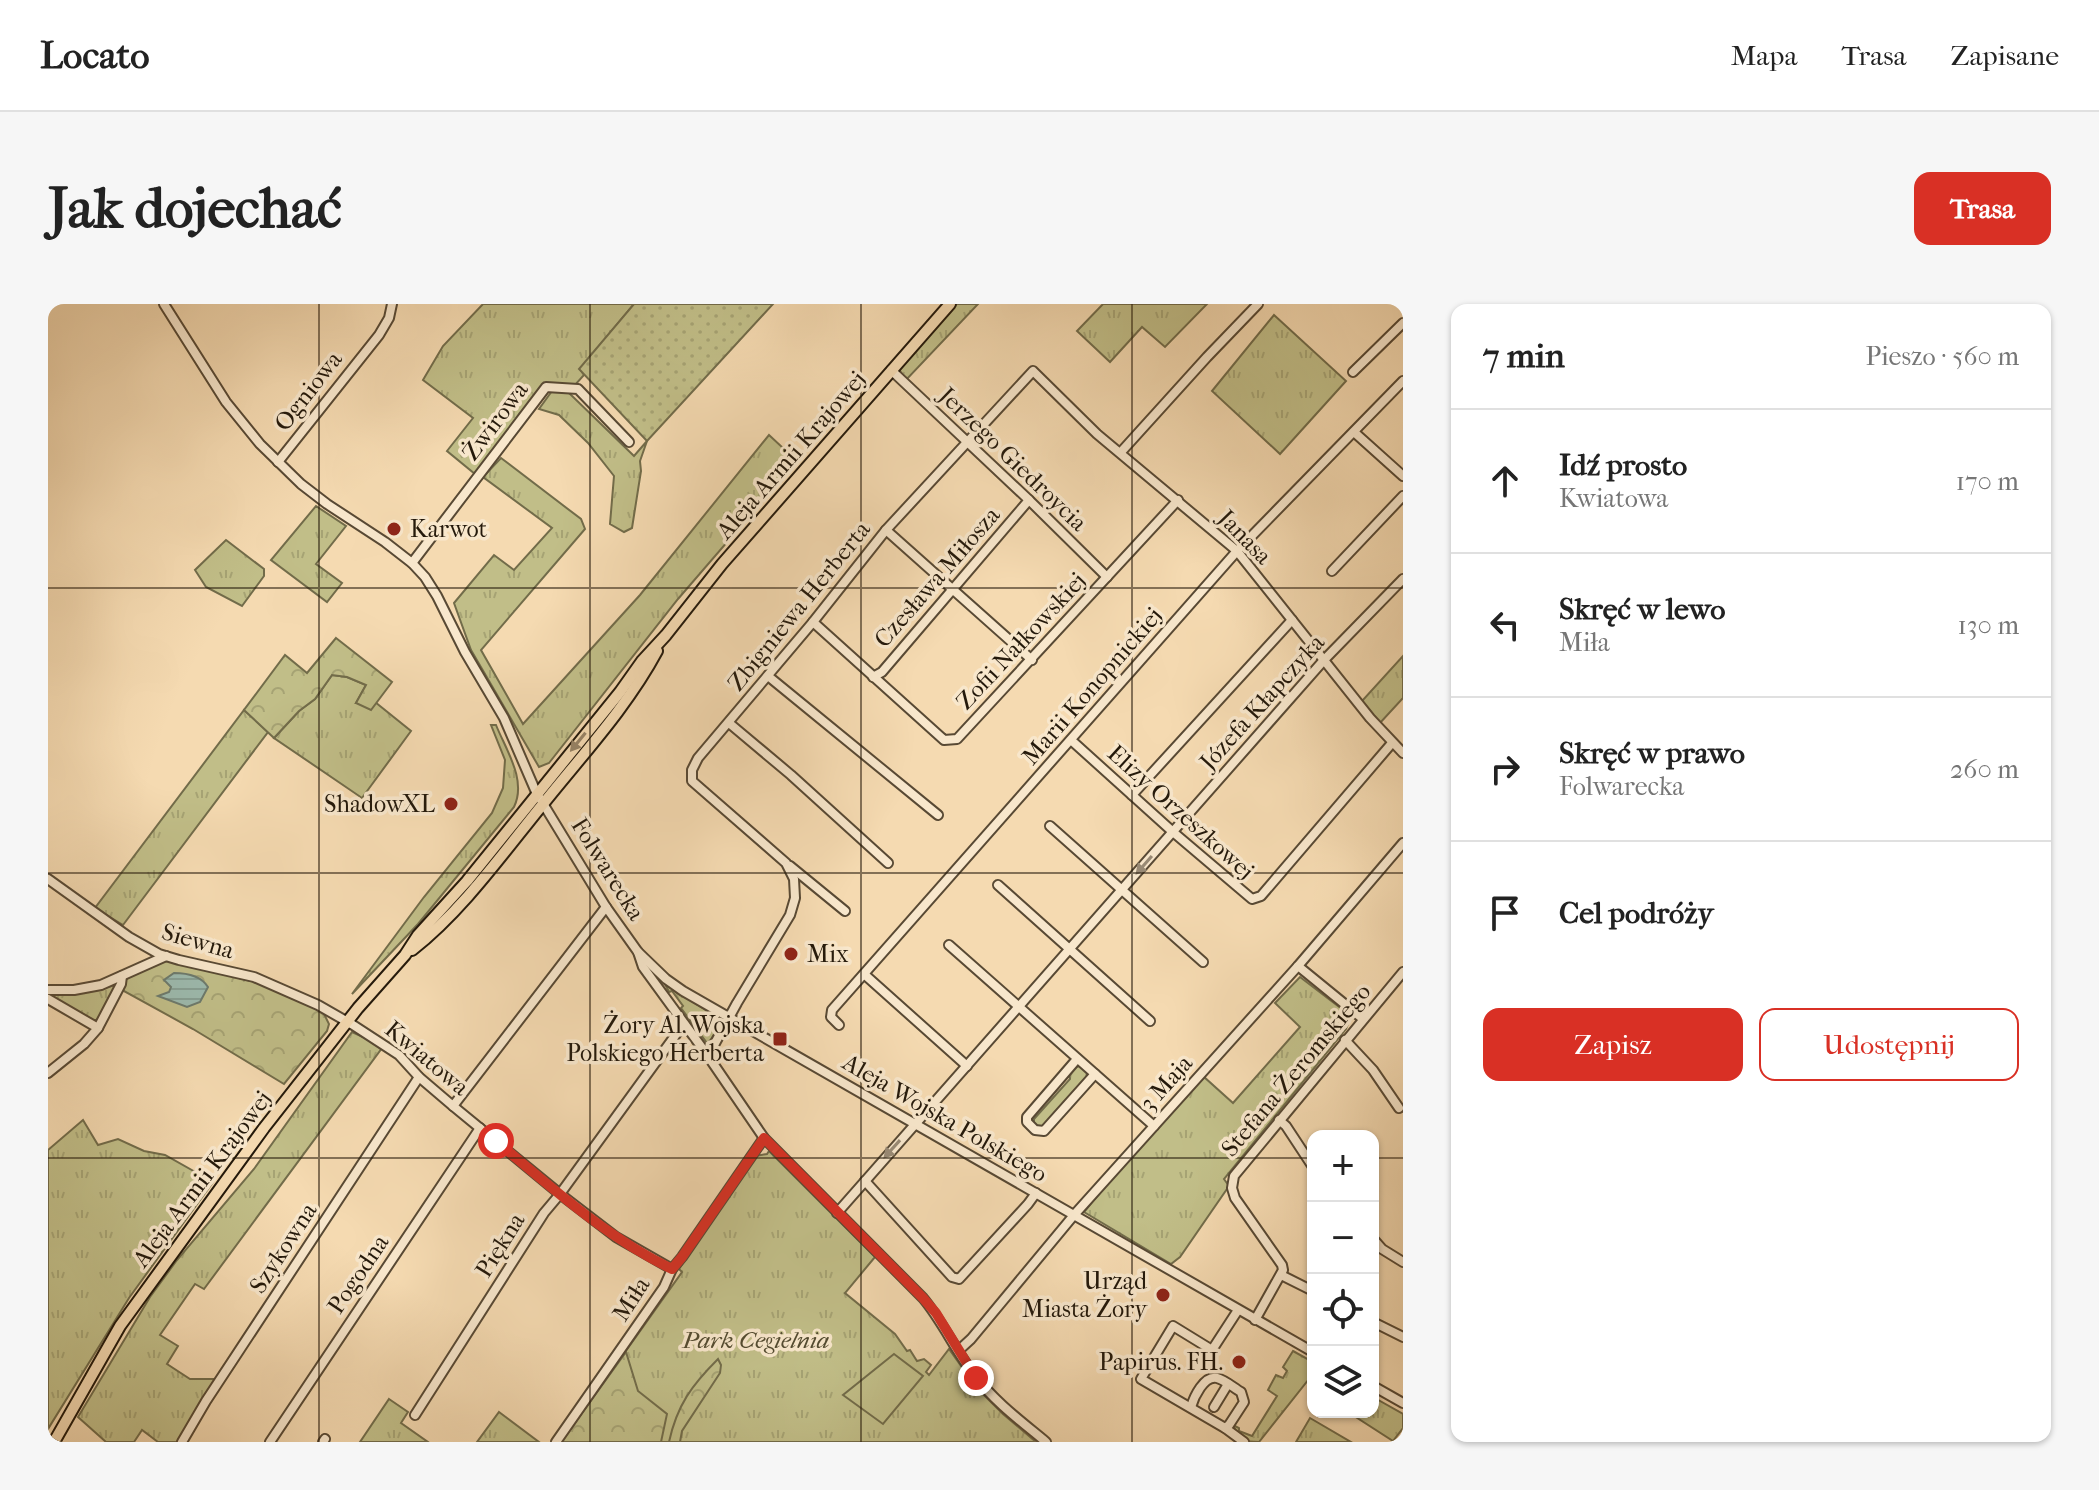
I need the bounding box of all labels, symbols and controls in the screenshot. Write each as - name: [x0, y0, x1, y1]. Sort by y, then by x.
- text: Locato: [40, 33, 150, 78]
- text: Mapa: [1731, 39, 1797, 72]
- text: Trasa: [1841, 39, 1907, 72]
- text: Zapisane: [1951, 39, 2059, 72]
- button: Trasa: [1914, 172, 2051, 245]
- text: Jak dojechać: [48, 176, 342, 241]
- text: 7 min: [1483, 336, 1565, 376]
- text: Pieszo · 560 m: [1865, 341, 2019, 372]
- street label: Ogniowa: [268, 345, 348, 436]
- street label: Aleja Armii Krajowej: [710, 365, 872, 545]
- street label: Żwirowa: [456, 375, 534, 466]
- street label: Jerzego Giedroycia: [932, 380, 1093, 537]
- text: Idź prosto: [1559, 448, 1687, 483]
- icon: ahead: [1483, 459, 1527, 503]
- text: 170 m: [1956, 466, 2019, 497]
- text: Kwiatowa: [1559, 483, 1668, 514]
- street label: Czesława Miłosza: [868, 500, 1006, 653]
- street label: Janasa: [1211, 503, 1278, 571]
- place label: Karwot: [410, 515, 488, 543]
- street label: Zbigniewa Herberta: [722, 515, 877, 696]
- marker: Karwot: [385, 520, 403, 538]
- street label: Zofii Nałkowskiej: [950, 567, 1092, 715]
- text: Skręć w lewo: [1559, 592, 1726, 627]
- street label: Marii Konopnickiej: [1016, 602, 1168, 770]
- icon: left: [1483, 603, 1527, 647]
- text: 130 m: [1958, 610, 2019, 641]
- text: Miła: [1559, 627, 1610, 658]
- street label: Józefa Kłapczyka: [1192, 628, 1331, 777]
- one-way arrow: [570, 732, 587, 752]
- text: Skręć w prawo: [1559, 736, 1745, 771]
- street label: Elizy Orzeszkowej: [1102, 739, 1260, 885]
- icon: right: [1483, 747, 1527, 791]
- text: 260 m: [1950, 754, 2019, 785]
- text: Folwarecka: [1559, 771, 1684, 802]
- place label: ShadowXL: [324, 790, 436, 818]
- marker: ShadowXL: [442, 795, 460, 813]
- street label: Folwarecka: [565, 813, 651, 926]
- one-way arrow: [1136, 854, 1153, 874]
- icon: arrive: [1483, 891, 1527, 935]
- text: Cel podróży: [1559, 896, 1713, 931]
- street label: Siewna: [159, 917, 238, 965]
- place label: Mix: [807, 940, 849, 968]
- marker: Mix: [782, 945, 800, 963]
- street label: Stefana Żeromskiego: [1215, 977, 1377, 1162]
- button: Zapisz: [1483, 1008, 1743, 1081]
- button: Udostępnij: [1759, 1008, 2019, 1081]
- place label: Żory Al. Wojska Polskiego Herberta: [566, 1010, 765, 1067]
- street label: Kwiatowa: [379, 1015, 475, 1102]
- marker: Żory Al. Wojska Polskiego Herberta: [771, 1030, 789, 1048]
- street label: Aleja Wojska Polskiego: [837, 1048, 1052, 1188]
- street label: 3 Maja: [1134, 1049, 1199, 1117]
- street label: Aleja Armii Krajowej: [126, 1085, 277, 1273]
- route start: [478, 1123, 514, 1159]
- map controls: [1307, 1130, 1379, 1418]
- button: +: [1307, 1130, 1379, 1202]
- one-way arrow: [884, 1140, 902, 1159]
- street label: Szykowna: [243, 1197, 323, 1298]
- button: −: [1307, 1202, 1379, 1274]
- street label: Piękna: [469, 1207, 532, 1283]
- street label: Pogodna: [321, 1228, 395, 1319]
- place label: Urząd Miasta Żory: [1022, 1267, 1148, 1323]
- street label: Miła: [607, 1271, 656, 1326]
- button: locate: [1307, 1274, 1379, 1346]
- marker: Urząd Miasta Żory: [1154, 1286, 1172, 1304]
- park label: Park Cegielnia: [682, 1326, 829, 1354]
- button: layers: [1307, 1346, 1379, 1418]
- place label: Papirus. FH.: [1099, 1348, 1223, 1376]
- marker: Papirus. FH.: [1230, 1353, 1248, 1371]
- route end: [958, 1360, 994, 1396]

